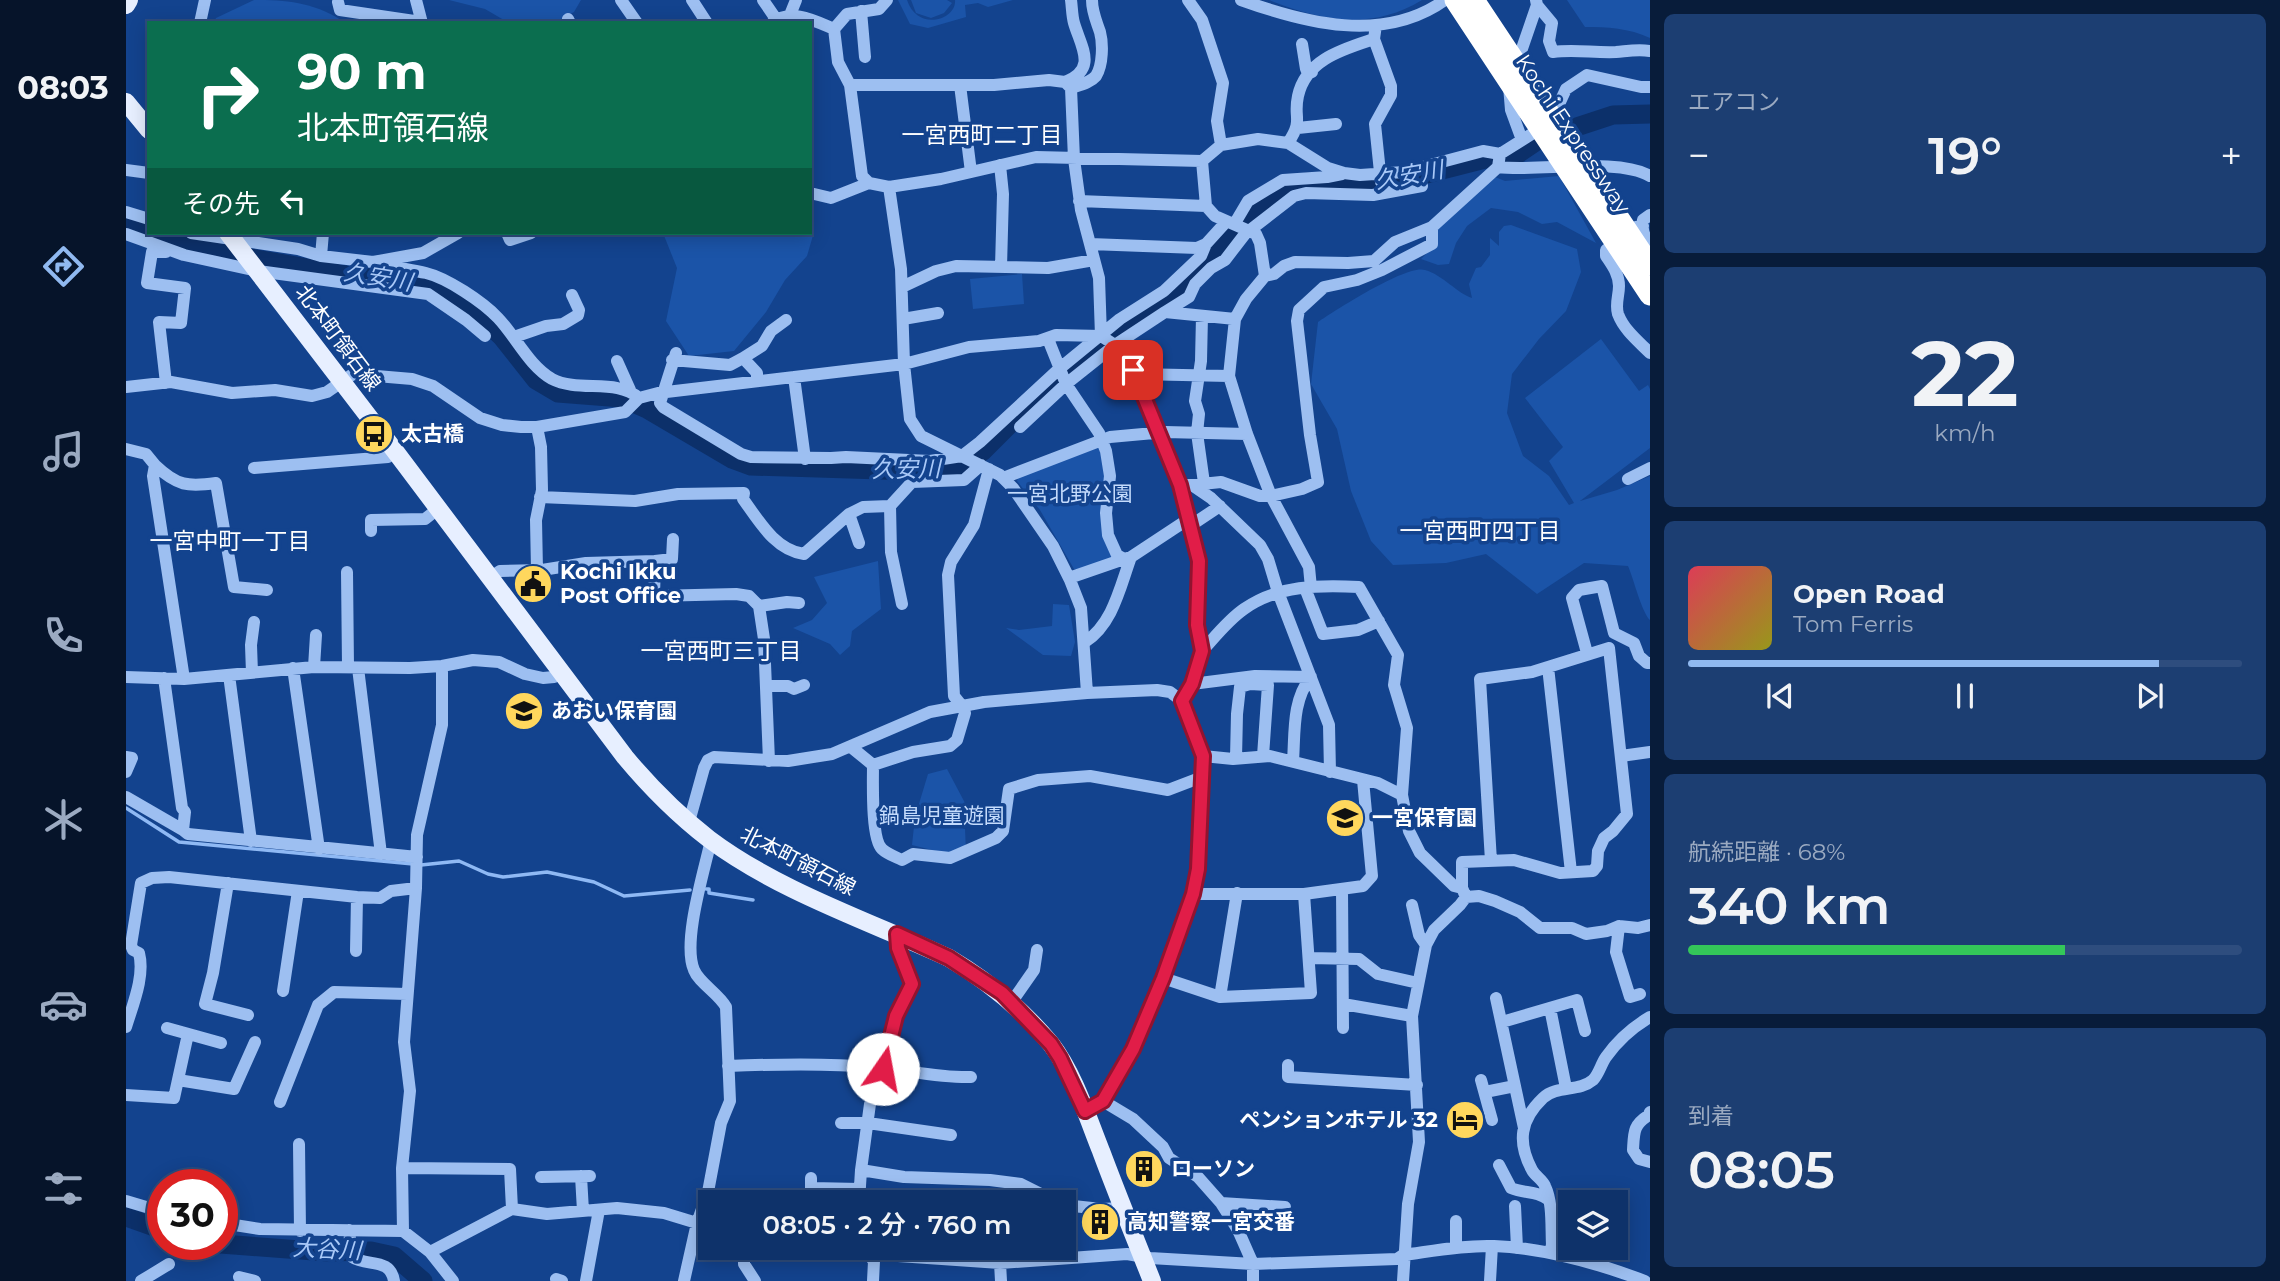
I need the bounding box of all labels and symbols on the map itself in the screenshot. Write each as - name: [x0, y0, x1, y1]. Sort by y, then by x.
- street label: Kochi Expressway: [1511, 49, 1636, 218]
- district label: 一宮西町二丁目: [902, 121, 1063, 149]
- water label: 久安川: [1373, 155, 1448, 195]
- water label: 久安川: [342, 258, 417, 297]
- street label: 北本町領石線: [291, 280, 386, 396]
- pin: [1103, 340, 1163, 400]
- bus stop icon: 太古橋: [353, 413, 395, 455]
- place label: 太古橋: [401, 421, 464, 446]
- water label: 久安川: [871, 454, 944, 484]
- park label: 一宮北野公園: [1007, 481, 1133, 506]
- district label: 一宮西町四丁目: [1400, 517, 1561, 545]
- district label: 一宮中町一丁目: [150, 527, 311, 555]
- place label: Kochi Ikku Post Office: [560, 559, 681, 608]
- public building icon: Kochi Ikku Post Office: [512, 563, 554, 605]
- district label: 一宮西町三丁目: [641, 637, 802, 665]
- school or university icon: あおい保育園: [503, 690, 545, 732]
- place label: あおい保育園: [551, 698, 677, 723]
- school or university icon: 一宮保育園: [1324, 797, 1366, 839]
- park label: 鍋島児童遊園: [879, 803, 1005, 828]
- place label: 一宮保育園: [1372, 805, 1477, 830]
- street label: 北本町領石線: [736, 821, 860, 900]
- position arrow: [846, 1032, 920, 1106]
- hotel icon: ペンションホテル 32: [1444, 1099, 1486, 1141]
- place label: ペンションホテル 32: [1239, 1107, 1438, 1132]
- building icon: ローソン: [1123, 1148, 1165, 1190]
- place label: ローソン: [1171, 1156, 1255, 1181]
- speed limit sign: 30: [147, 1169, 238, 1260]
- building icon: 高知警察一宮交番: [1079, 1201, 1121, 1243]
- place label: 高知警察一宮交番: [1127, 1209, 1295, 1234]
- water label: 大谷川: [292, 1233, 365, 1265]

